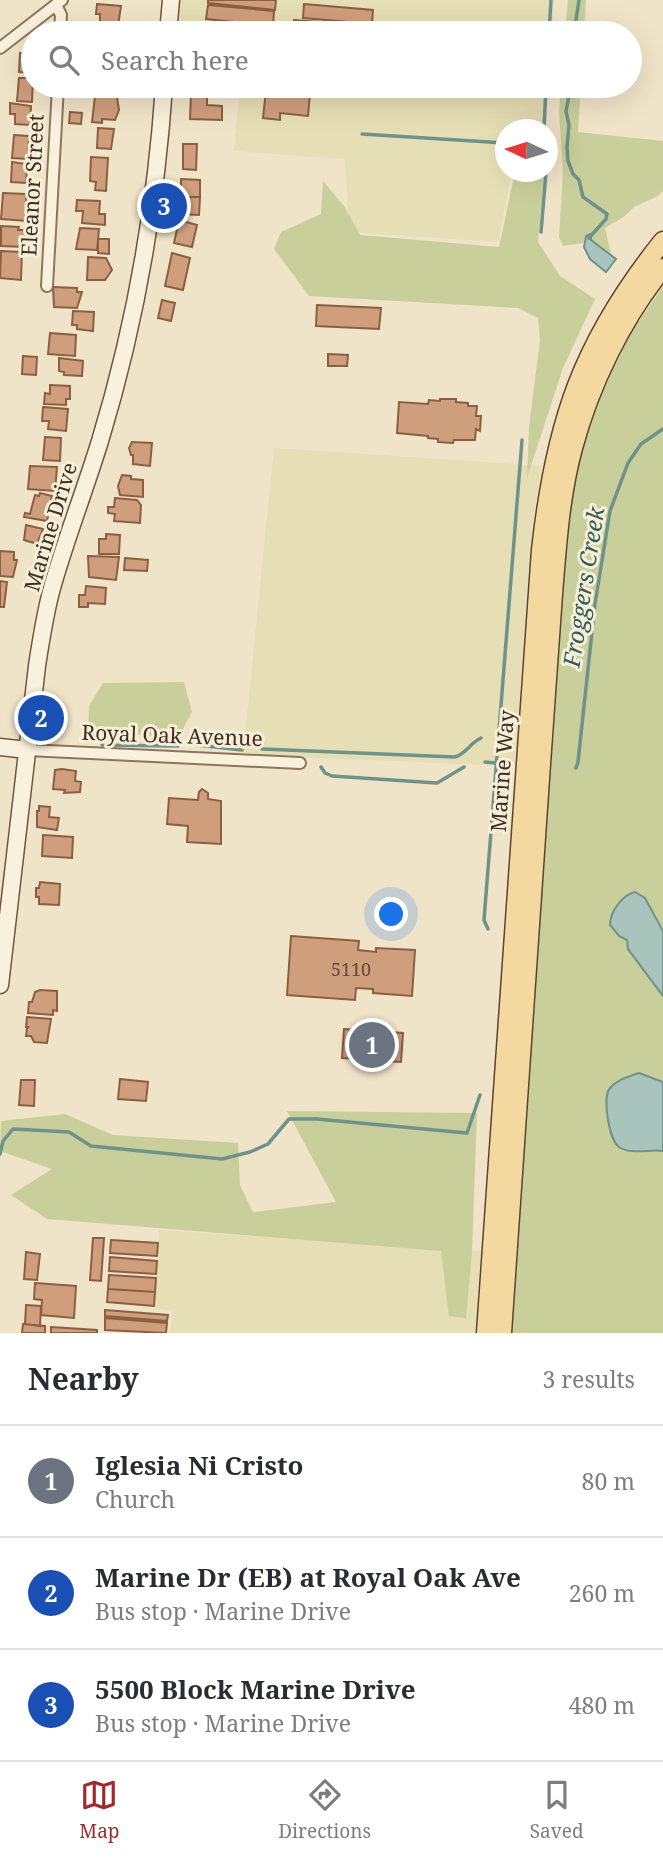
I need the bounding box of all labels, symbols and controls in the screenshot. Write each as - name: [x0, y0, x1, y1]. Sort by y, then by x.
- search box: [21, 21, 642, 98]
- icon: search: [45, 41, 83, 79]
- text: Search here: [101, 42, 249, 78]
- street label: Eleanor Street: [14, 113, 50, 257]
- north arrow: [495, 119, 558, 182]
- pin: 3: [141, 180, 187, 232]
- street label: Marine Drive: [17, 459, 83, 595]
- water label: Froggers Creek: [554, 503, 612, 670]
- pin: 2: [18, 692, 64, 744]
- street label: Marine Way: [484, 709, 520, 833]
- street label: Royal Oak Avenue: [81, 718, 263, 752]
- your location: [374, 897, 408, 931]
- house number: 5110: [331, 957, 371, 981]
- pin: 1: [349, 1019, 395, 1071]
- text: Nearby: [28, 1358, 139, 1399]
- text: 3 results: [542, 1363, 635, 1395]
- text: Iglesia Ni Cristo: [95, 1447, 304, 1483]
- text: 1: [45, 1465, 58, 1497]
- text: 80 m: [582, 1465, 635, 1497]
- text: Church: [95, 1483, 175, 1515]
- text: Marine Dr (EB) at Royal Oak Ave: [95, 1559, 521, 1595]
- text: 2: [45, 1577, 58, 1609]
- text: 260 m: [569, 1577, 635, 1609]
- text: Bus stop · Marine Drive: [95, 1595, 351, 1627]
- text: 5500 Block Marine Drive: [95, 1671, 416, 1707]
- text: 3: [45, 1689, 58, 1721]
- text: 480 m: [569, 1689, 635, 1721]
- text: Bus stop · Marine Drive: [95, 1707, 351, 1739]
- tab: Map: [79, 1776, 120, 1844]
- tab: Directions: [278, 1776, 371, 1844]
- tab: Saved: [530, 1776, 584, 1844]

